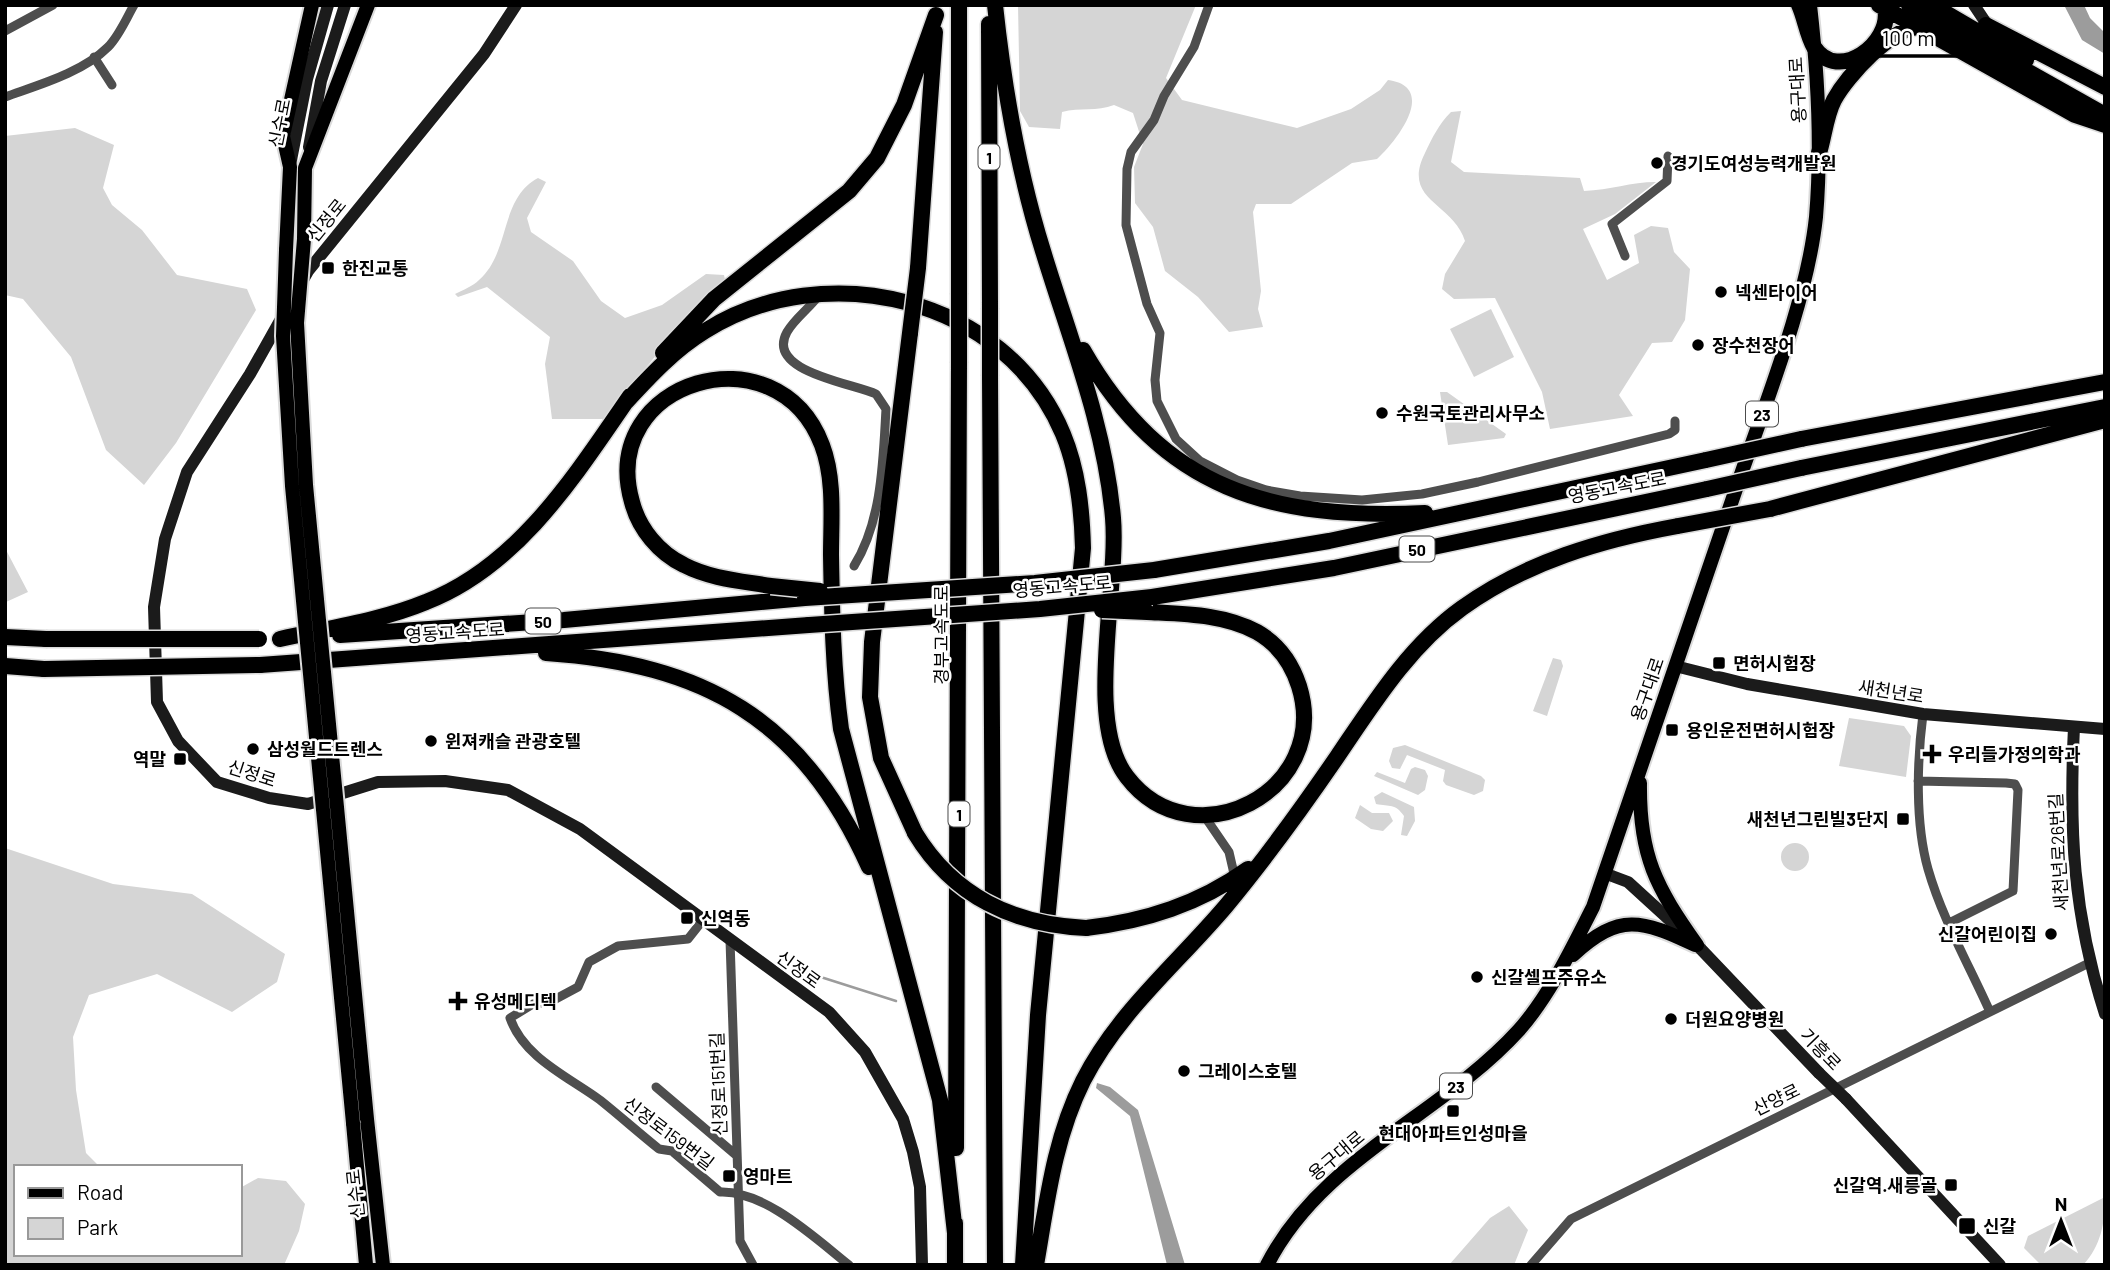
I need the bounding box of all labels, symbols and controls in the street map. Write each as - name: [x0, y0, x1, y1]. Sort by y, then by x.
- scale bar: [1872, 14, 2017, 58]
- text: 100 m: [1882, 25, 1935, 50]
- street label: 용구대로: [1784, 56, 1810, 124]
- street label: 신수로: [263, 97, 295, 149]
- road number: 1: [978, 144, 1000, 169]
- place label: 경기도여성능력개발원: [1671, 152, 1837, 174]
- marker: 경기도여성능력개발원: [1649, 155, 1665, 171]
- street label: 신정로: [302, 194, 350, 246]
- place label: 한진교통: [342, 257, 408, 279]
- marker: 한진교통: [320, 260, 336, 276]
- place label: 넥센타이어: [1735, 281, 1818, 303]
- marker: 넥센타이어: [1713, 284, 1729, 300]
- place label: 장수천장어: [1712, 334, 1795, 356]
- marker: 장수천장어: [1690, 337, 1706, 353]
- place label: 수원국토관리사무소: [1396, 402, 1545, 424]
- road number: 23: [1746, 402, 1778, 426]
- marker: 수원국토관리사무소: [1374, 405, 1390, 421]
- street label: 영동고속도로: [1566, 467, 1668, 507]
- road number: 50: [1400, 536, 1434, 562]
- street label: 영동고속도로: [1012, 571, 1112, 601]
- street label: 경부고속도로: [930, 585, 952, 685]
- road number: 50: [526, 608, 560, 634]
- street label: 영동고속도로: [405, 618, 505, 646]
- place label: 면허시험장: [1733, 652, 1816, 674]
- street label: 용구대로: [1626, 654, 1668, 724]
- marker: 면허시험장: [1711, 655, 1727, 671]
- street label: 새천년로: [1857, 675, 1925, 707]
- place label: 용인운전면허시험장: [1686, 719, 1835, 741]
- marker: 용인운전면허시험장: [1664, 722, 1680, 738]
- place label: 윈져캐슬 관광호텔: [445, 730, 581, 752]
- marker: 윈져캐슬 관광호텔: [423, 733, 439, 749]
- place label: 삼성월드트렌스: [267, 738, 383, 760]
- marker: 삼성월드트렌스: [245, 741, 261, 757]
- place label: 우리들가정의학과: [1948, 743, 2081, 765]
- marker: 우리들가정의학과: [1922, 744, 1942, 764]
- place label: 역말: [133, 748, 166, 770]
- marker: 역말: [172, 751, 188, 767]
- street label: 신정로: [225, 755, 279, 791]
- street label: 새천년로26번길: [2044, 792, 2072, 912]
- road number: 1: [948, 802, 970, 827]
- place label: 새천년그린빌3단지: [1747, 808, 1889, 830]
- marker: 새천년그린빌3단지: [1895, 811, 1911, 827]
- place label: 신역동: [701, 907, 751, 929]
- marker: 신역동: [679, 910, 695, 926]
- place label: 신갈어린이집: [1938, 923, 2037, 945]
- marker: 신갈어린이집: [2043, 926, 2059, 942]
- street label: 신정로: [772, 945, 826, 993]
- place label: 신갈셀프주유소: [1491, 966, 1607, 988]
- marker: 신갈셀프주유소: [1469, 969, 1485, 985]
- place label: 유성메디텍: [474, 990, 557, 1012]
- marker: 유성메디텍: [448, 991, 468, 1011]
- place label: 더원요양병원: [1685, 1008, 1784, 1030]
- marker: 더원요양병원: [1663, 1011, 1679, 1027]
- street label: 기흥로: [1796, 1023, 1846, 1075]
- street label: 신정로151번길: [705, 1032, 731, 1136]
- place label: 그레이스호텔: [1198, 1060, 1297, 1082]
- marker: 그레이스호텔: [1176, 1063, 1192, 1079]
- road number: 23: [1440, 1074, 1472, 1098]
- street label: 산양로: [1749, 1078, 1803, 1120]
- street label: 신정로159번길: [619, 1092, 719, 1174]
- marker: 현대아파트인성마을: [1445, 1103, 1461, 1119]
- place label: 현대아파트인성마을: [1378, 1122, 1528, 1144]
- street label: 용구대로: [1304, 1125, 1368, 1185]
- legend: [14, 1165, 242, 1256]
- place label: 영마트: [743, 1165, 793, 1187]
- street label: 신수로: [341, 1168, 369, 1220]
- marker: 영마트: [721, 1168, 737, 1184]
- place label: 신갈역.새릉골: [1833, 1174, 1937, 1196]
- marker: 신갈역.새릉골: [1943, 1177, 1959, 1193]
- text: Road: [77, 1179, 123, 1204]
- north arrow: [2026, 1186, 2096, 1256]
- text: N: [2055, 1192, 2067, 1215]
- text: Park: [77, 1214, 118, 1239]
- place label: 신갈: [1983, 1215, 2017, 1237]
- marker: 신갈: [1957, 1216, 1977, 1236]

